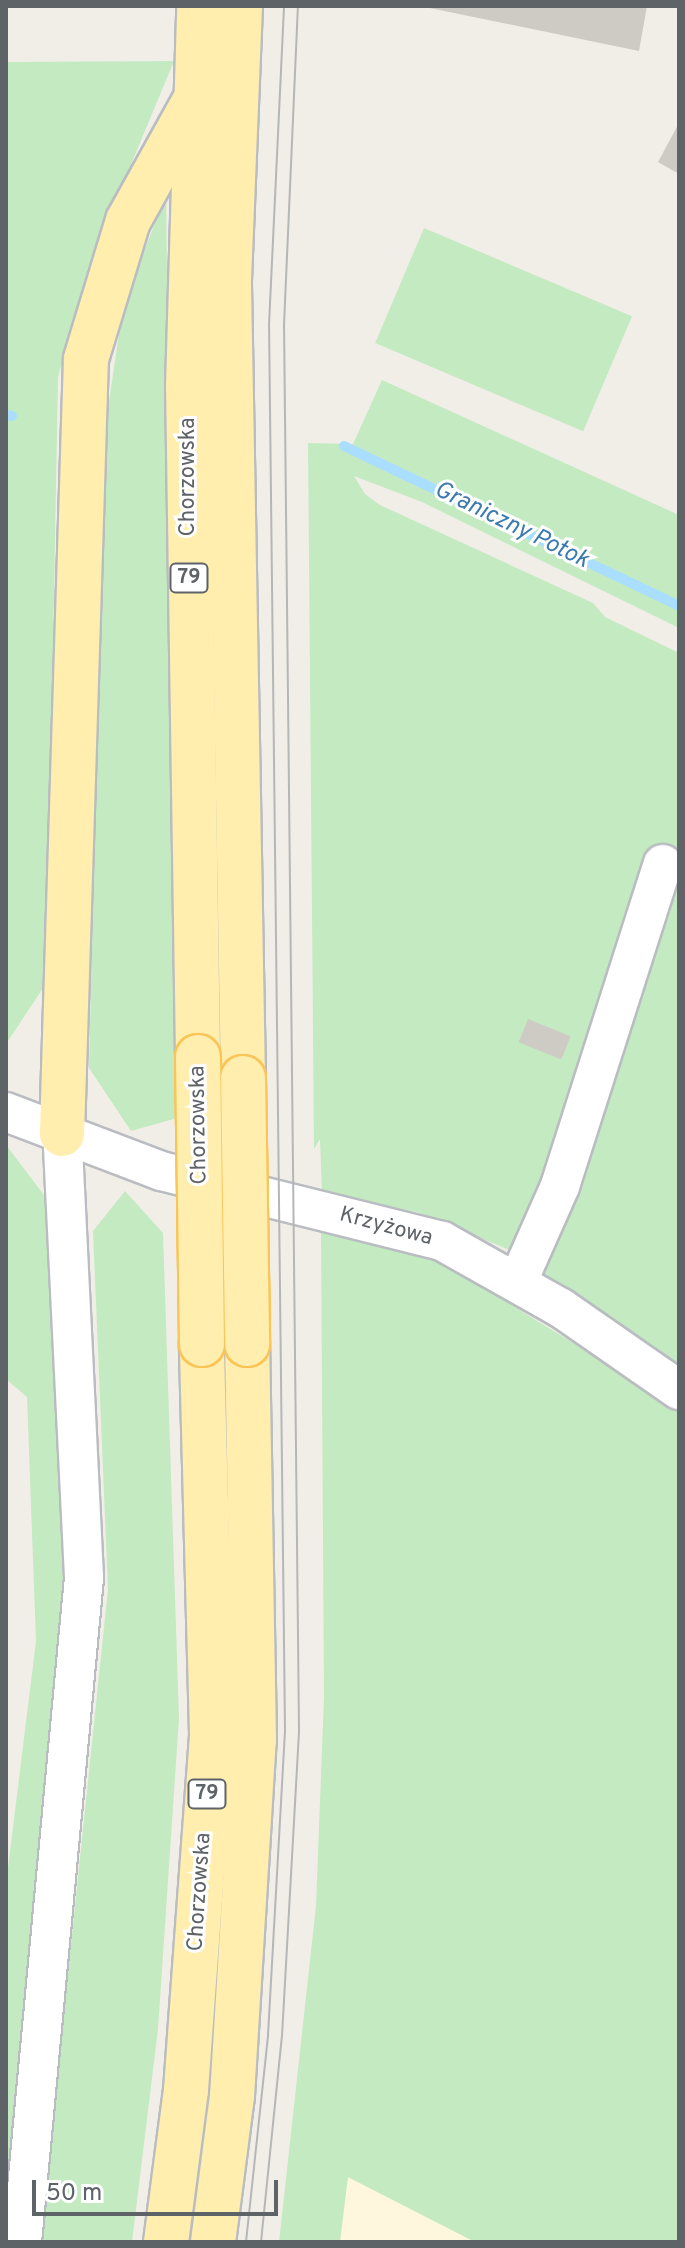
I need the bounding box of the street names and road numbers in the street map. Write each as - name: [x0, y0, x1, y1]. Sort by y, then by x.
- street label: Chorzowska: [176, 417, 202, 537]
- road number: 79: [169, 562, 209, 594]
- street label: Chorzowska: [185, 1065, 213, 1185]
- street label: Krzyżowa: [336, 1202, 436, 1252]
- road number: 79: [187, 1778, 227, 1810]
- street label: Chorzowska: [183, 1832, 217, 1952]

